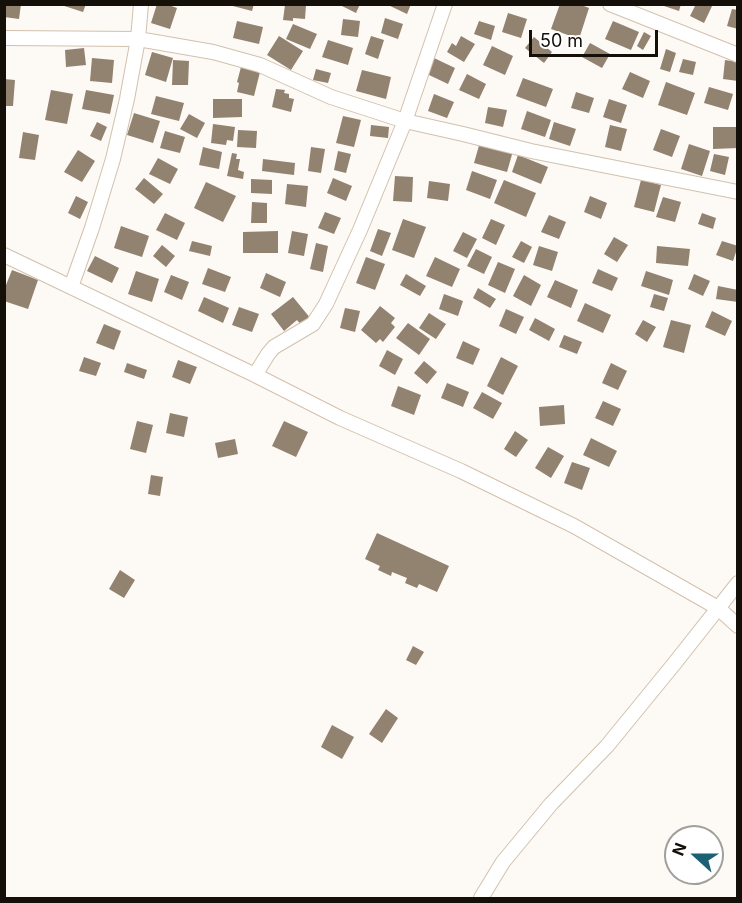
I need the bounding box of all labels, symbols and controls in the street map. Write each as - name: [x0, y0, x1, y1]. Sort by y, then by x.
- scale bar: [532, 18, 661, 56]
- text: 50 m: [540, 30, 583, 51]
- north arrow: [664, 825, 724, 885]
- text: N: [668, 840, 691, 859]

